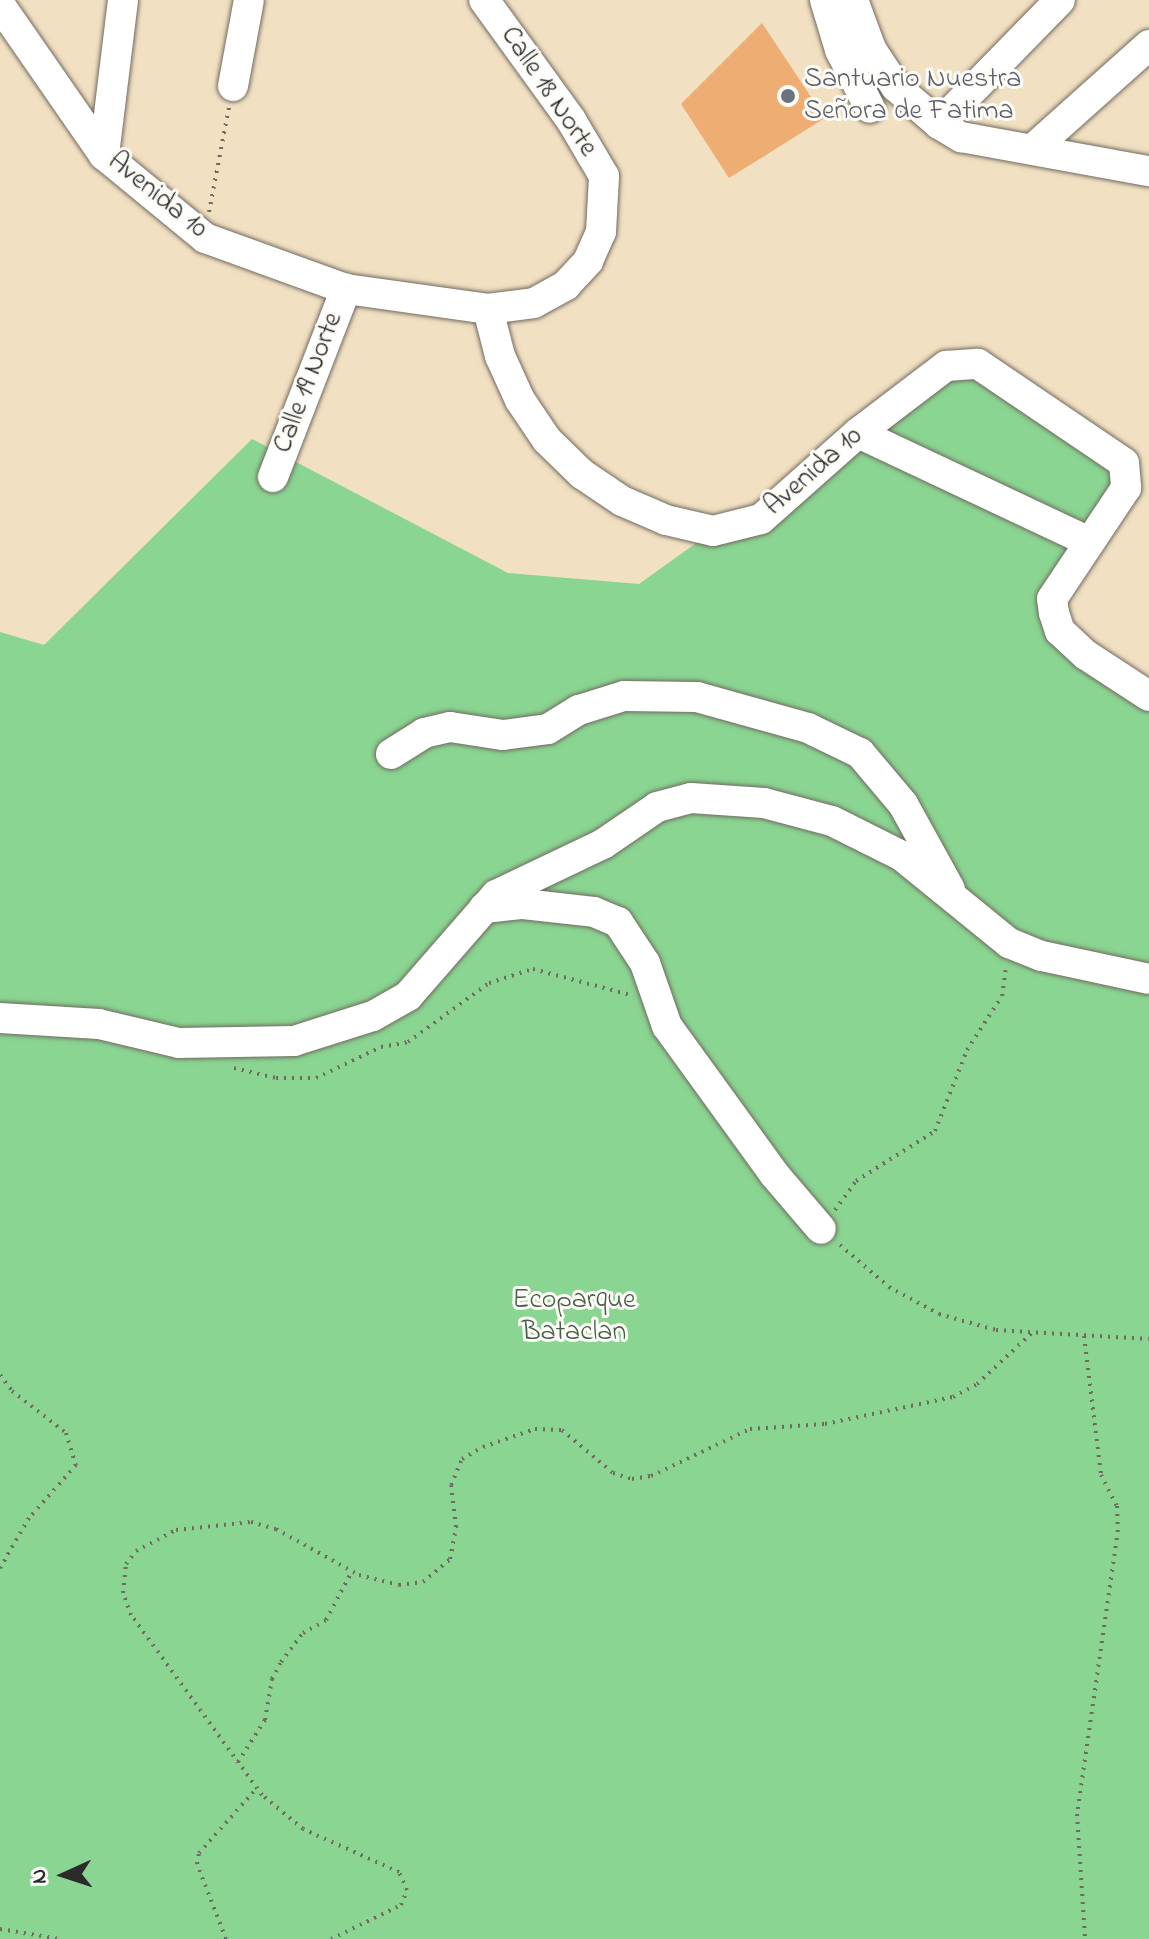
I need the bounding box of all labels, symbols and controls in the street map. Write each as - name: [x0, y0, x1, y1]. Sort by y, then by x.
- street label: Calle 18 Norte: [492, 20, 604, 164]
- place label: Santuario Nuestra Señora de Fatima: [804, 63, 1021, 129]
- marker: Santuario Nuestra Señora de Fatima: [779, 87, 797, 105]
- street label: Avenida 10: [100, 145, 214, 247]
- street label: Calle 19 Norte: [267, 308, 351, 458]
- street label: Avenida 10: [758, 420, 870, 524]
- park label: Ecoparque Bataclan: [512, 1284, 636, 1350]
- north arrow: [24, 1835, 104, 1915]
- text: N: [24, 1868, 56, 1885]

